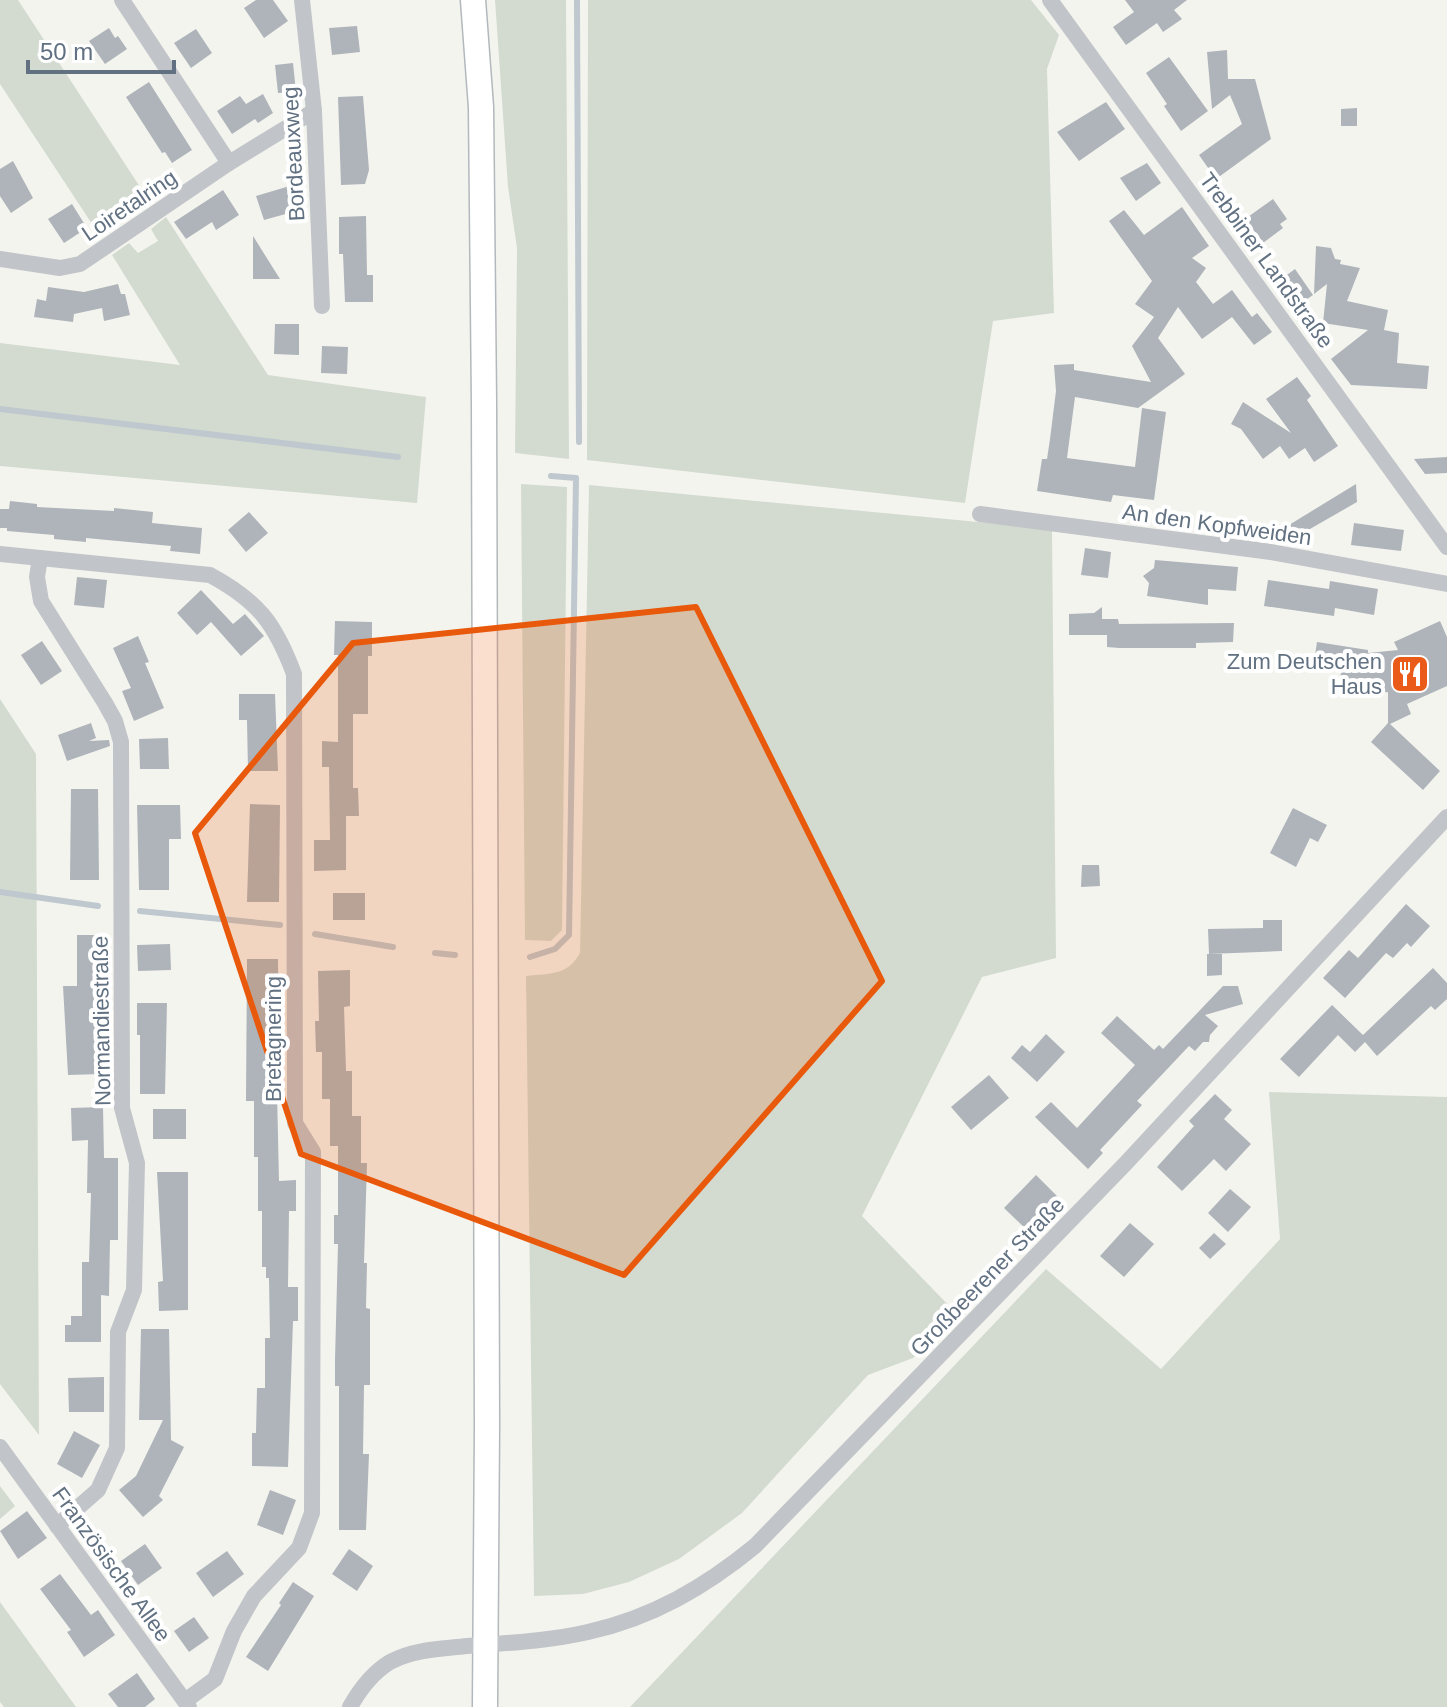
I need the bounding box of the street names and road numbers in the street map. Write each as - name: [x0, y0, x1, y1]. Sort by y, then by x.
- street label: Bordeauxweg: [277, 86, 310, 222]
- street label: Loiretalring: [77, 165, 181, 246]
- street label: Trebbiner Landstraße: [1195, 168, 1339, 353]
- street label: An den Kopfweiden: [1121, 499, 1313, 550]
- street label: Normandiestraße: [88, 936, 115, 1106]
- street label: Bretagnering: [261, 976, 286, 1102]
- street label: Großbeerener Straße: [905, 1192, 1069, 1361]
- street label: Französische Allee: [47, 1482, 176, 1646]

